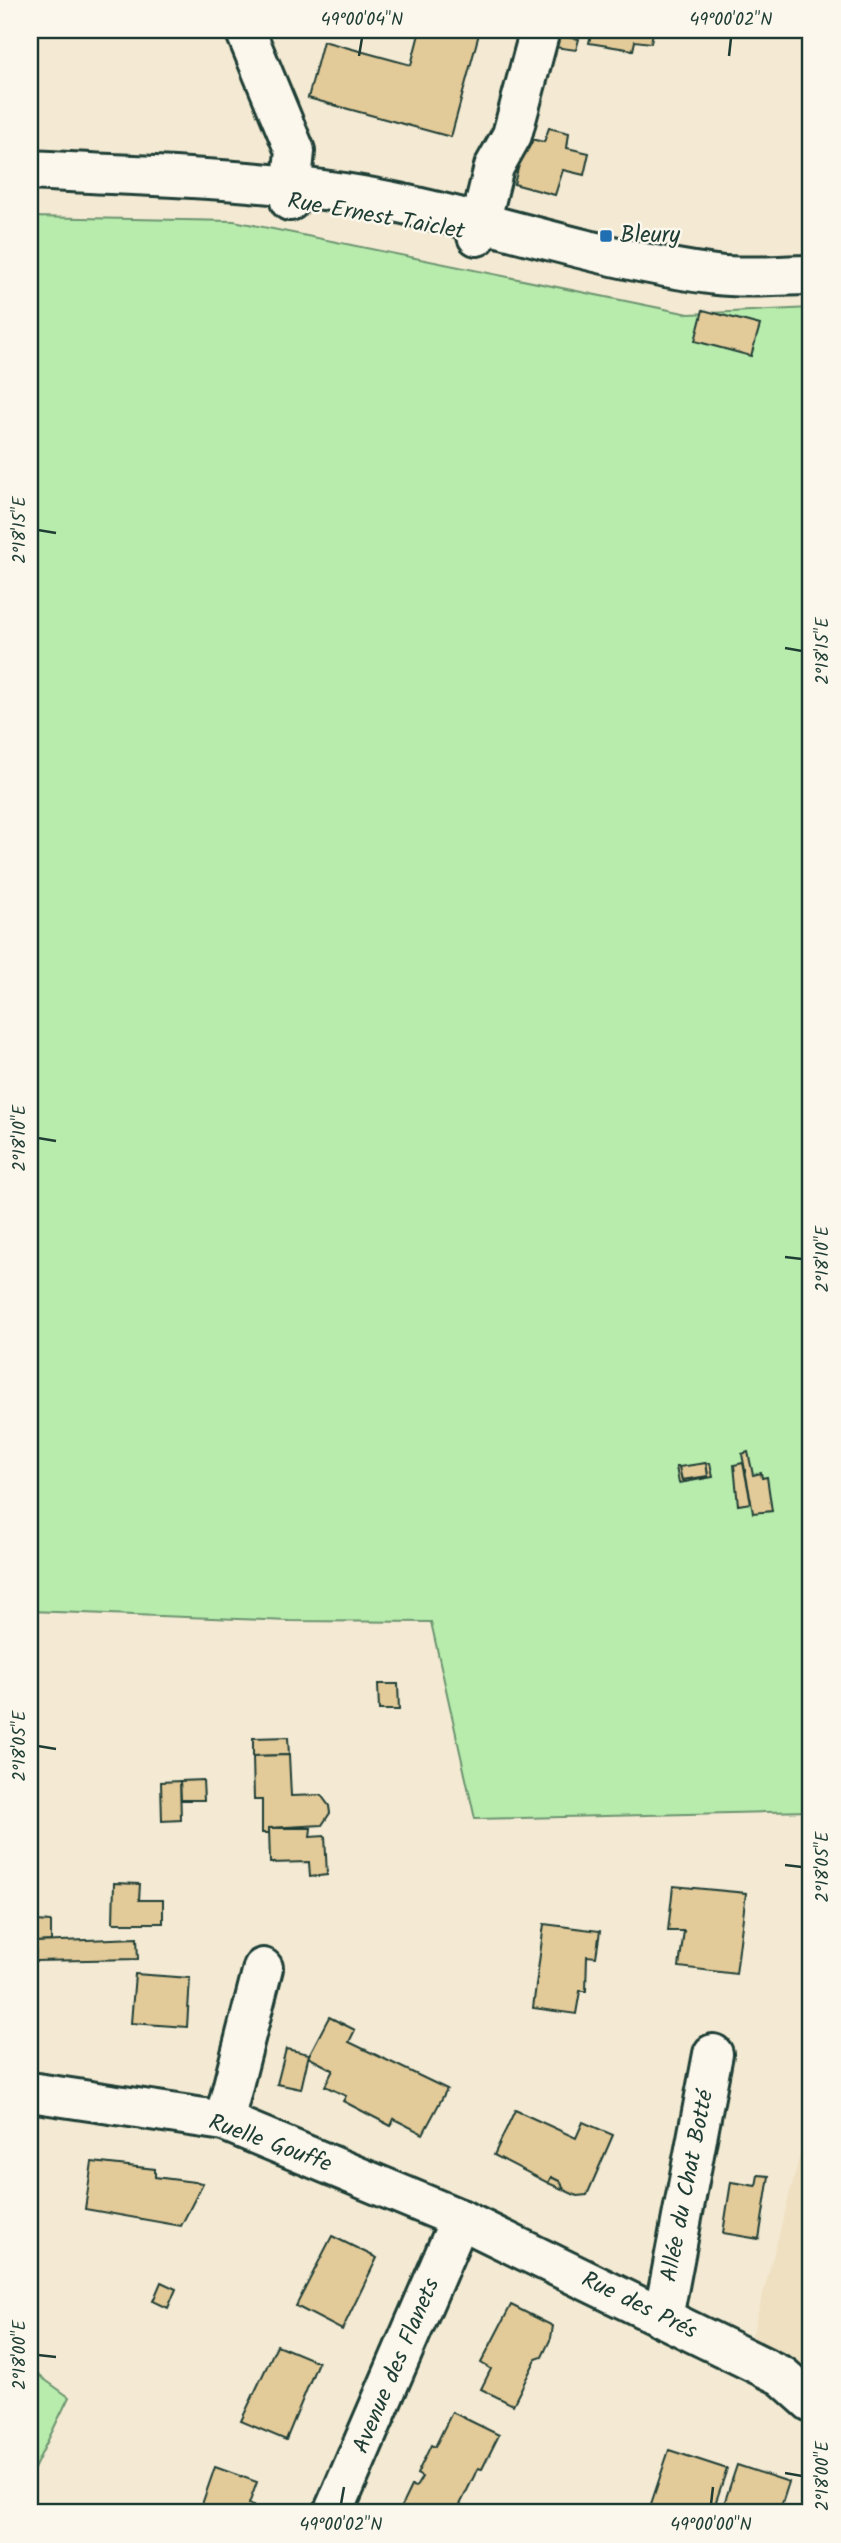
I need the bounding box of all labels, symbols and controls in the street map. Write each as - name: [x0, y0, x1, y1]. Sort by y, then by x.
- text: 49°00'04"N: [321, 6, 403, 35]
- text: 49°00'02"N: [689, 6, 773, 35]
- street label: Rue Ernest Taiclet: [285, 184, 469, 250]
- place label: Bleury: [620, 218, 680, 254]
- marker: Bleury: [598, 228, 614, 244]
- text: 2°18'15"E: [6, 496, 35, 564]
- text: 2°18'15"E: [809, 617, 838, 685]
- text: 2°18'10"E: [6, 1104, 35, 1171]
- text: 2°18'10"E: [809, 1225, 838, 1292]
- text: 2°18'05"E: [6, 1710, 35, 1781]
- text: 2°18'05"E: [809, 1831, 838, 1902]
- street label: Allée du Chat Botté: [652, 2086, 724, 2285]
- street label: Ruelle Gouffe: [203, 2105, 337, 2183]
- street label: Rue des Prés: [575, 2262, 703, 2350]
- street label: Avenue des Flanets: [344, 2272, 450, 2459]
- text: 2°18'00"E: [6, 2319, 35, 2390]
- text: 2°18'00"E: [809, 2440, 838, 2511]
- text: 49°00'02"N: [299, 2511, 383, 2540]
- text: 49°00'00"N: [670, 2511, 752, 2540]

